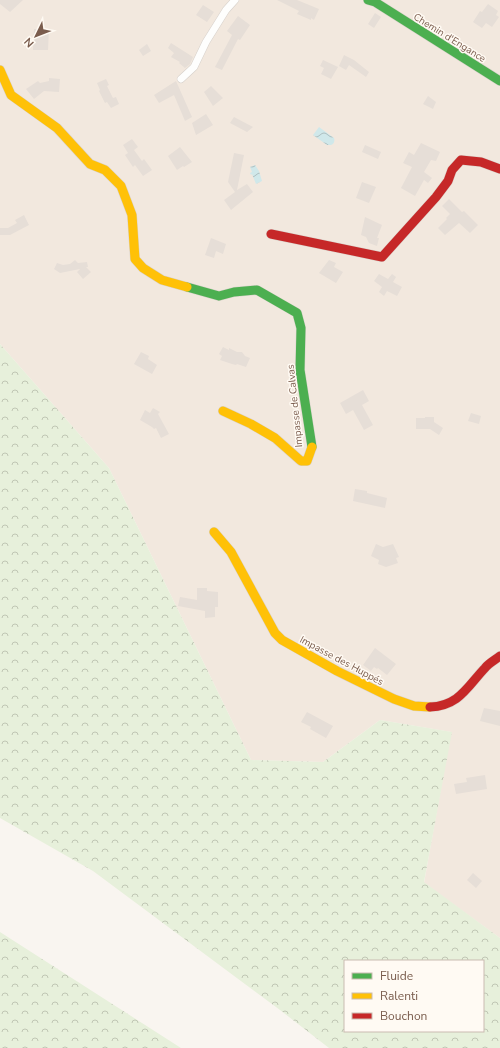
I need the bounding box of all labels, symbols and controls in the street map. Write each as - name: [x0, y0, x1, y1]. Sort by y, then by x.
- street label: Chemin d'Engance: [411, 10, 488, 66]
- north arrow: [16, 16, 56, 56]
- text: N: [21, 34, 37, 51]
- street label: Impasse de Calvas: [284, 364, 306, 448]
- street label: Impasse des Huppés: [297, 633, 386, 689]
- legend: [344, 960, 484, 1032]
- text: Fluide: [380, 968, 413, 984]
- text: Ralenti: [380, 988, 418, 1004]
- text: Bouchon: [380, 1008, 427, 1024]

